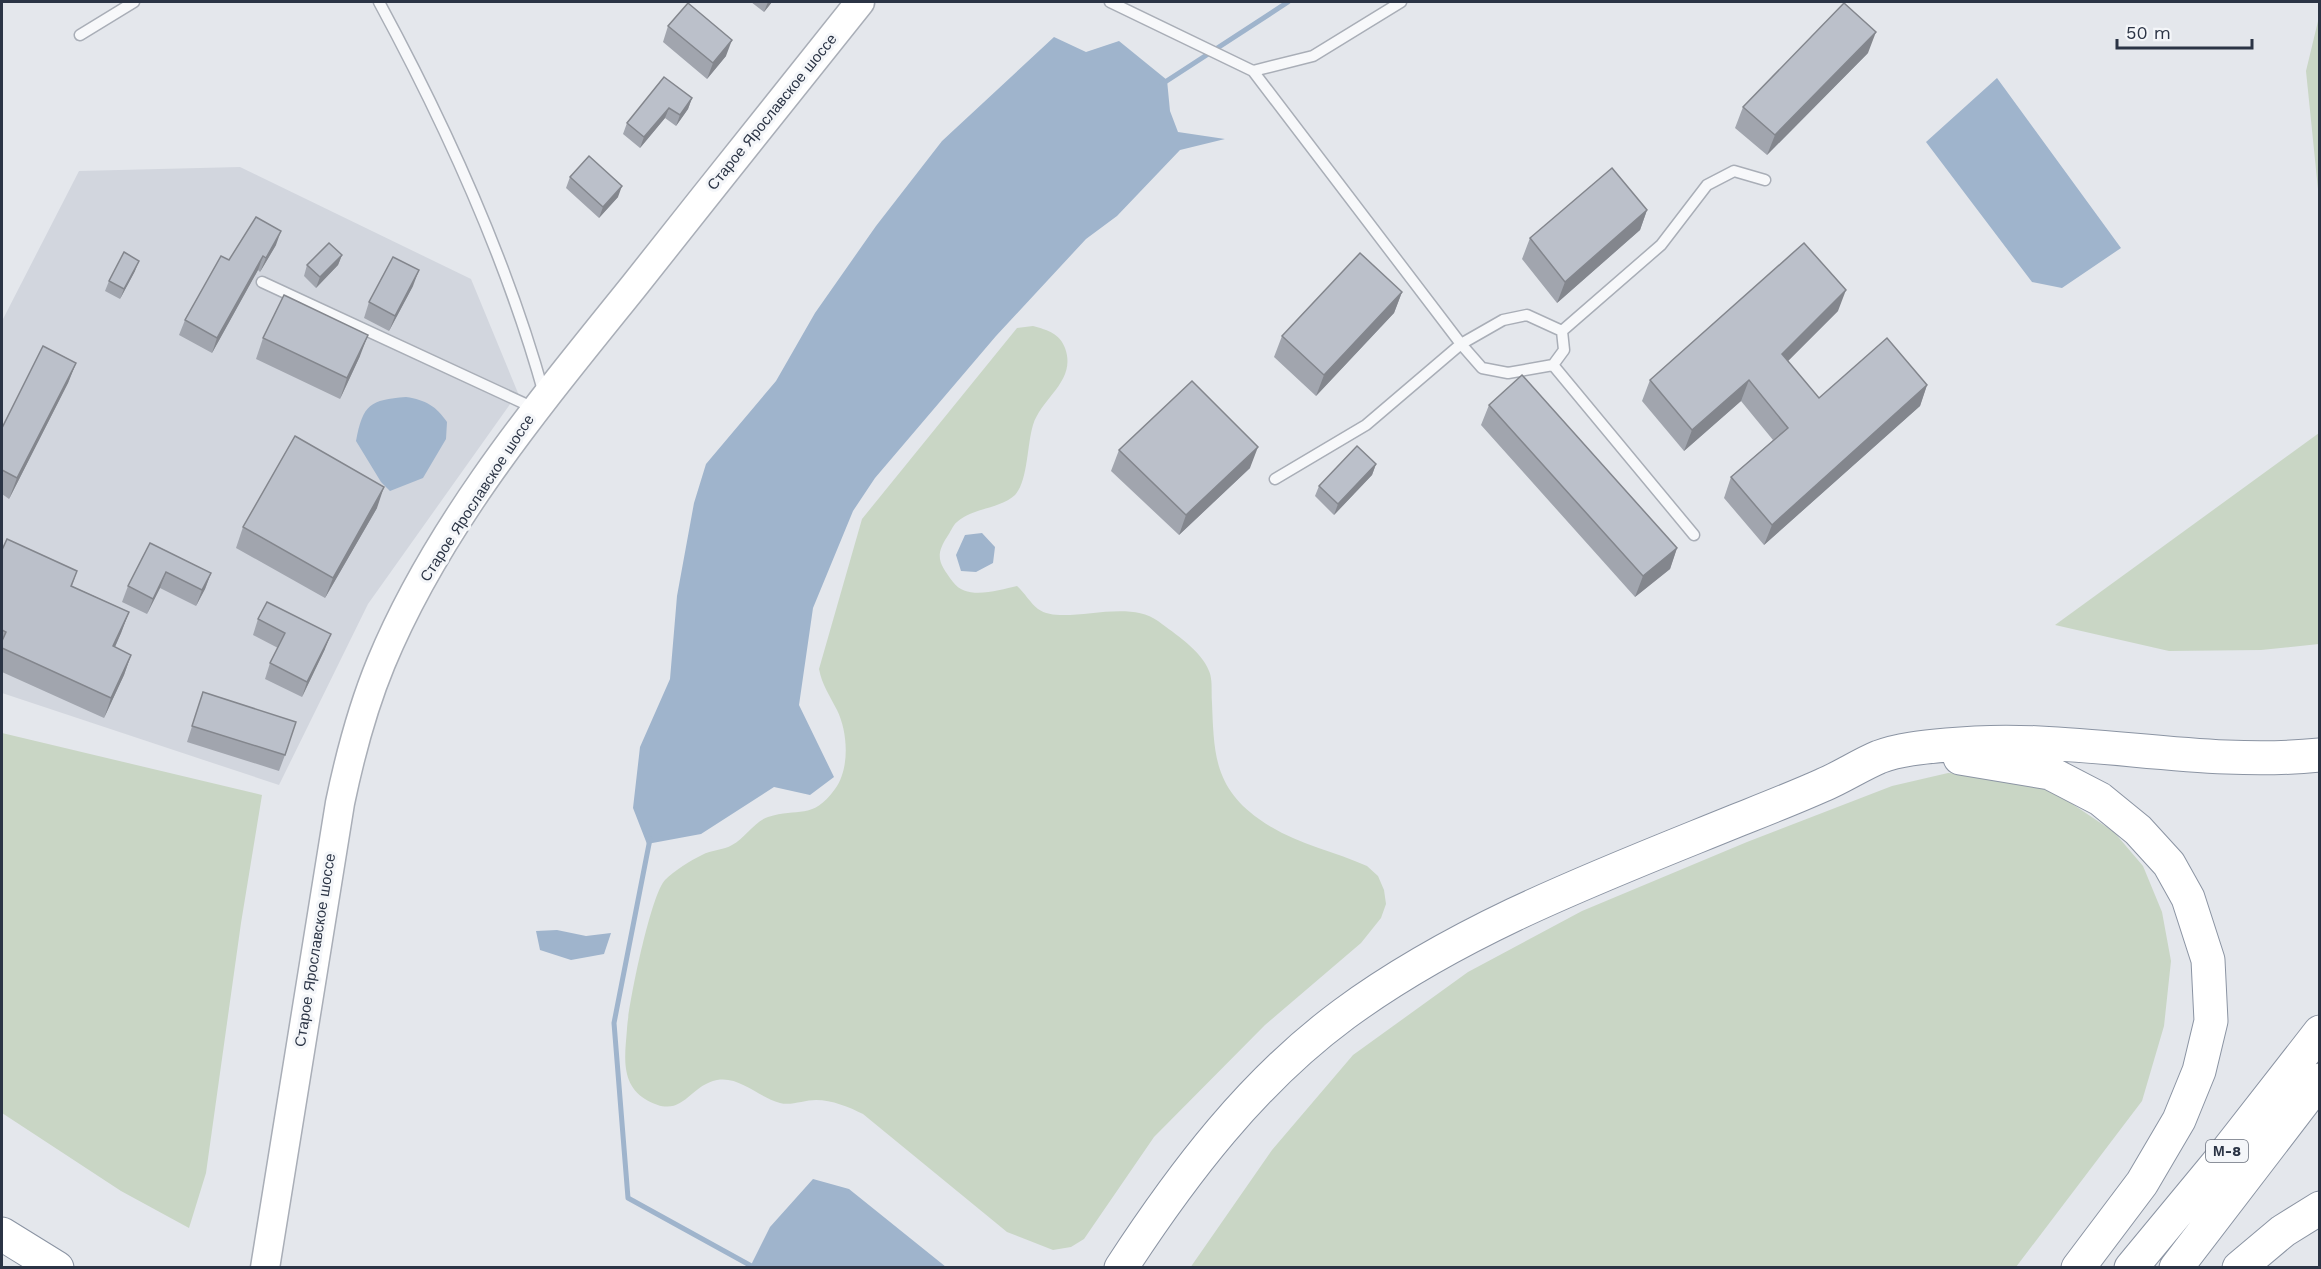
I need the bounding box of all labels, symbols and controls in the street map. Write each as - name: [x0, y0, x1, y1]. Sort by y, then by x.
- scale bar: [2117, 12, 2252, 50]
- text: 50 m: [2126, 22, 2171, 43]
- street label: Старое Ярославское шоссе: [703, 30, 841, 194]
- street label: Старое Ярославское шоссе: [416, 411, 538, 585]
- street label: Старое Ярославское шоссе: [291, 852, 339, 1048]
- road number: М-8: [2206, 1140, 2248, 1162]

